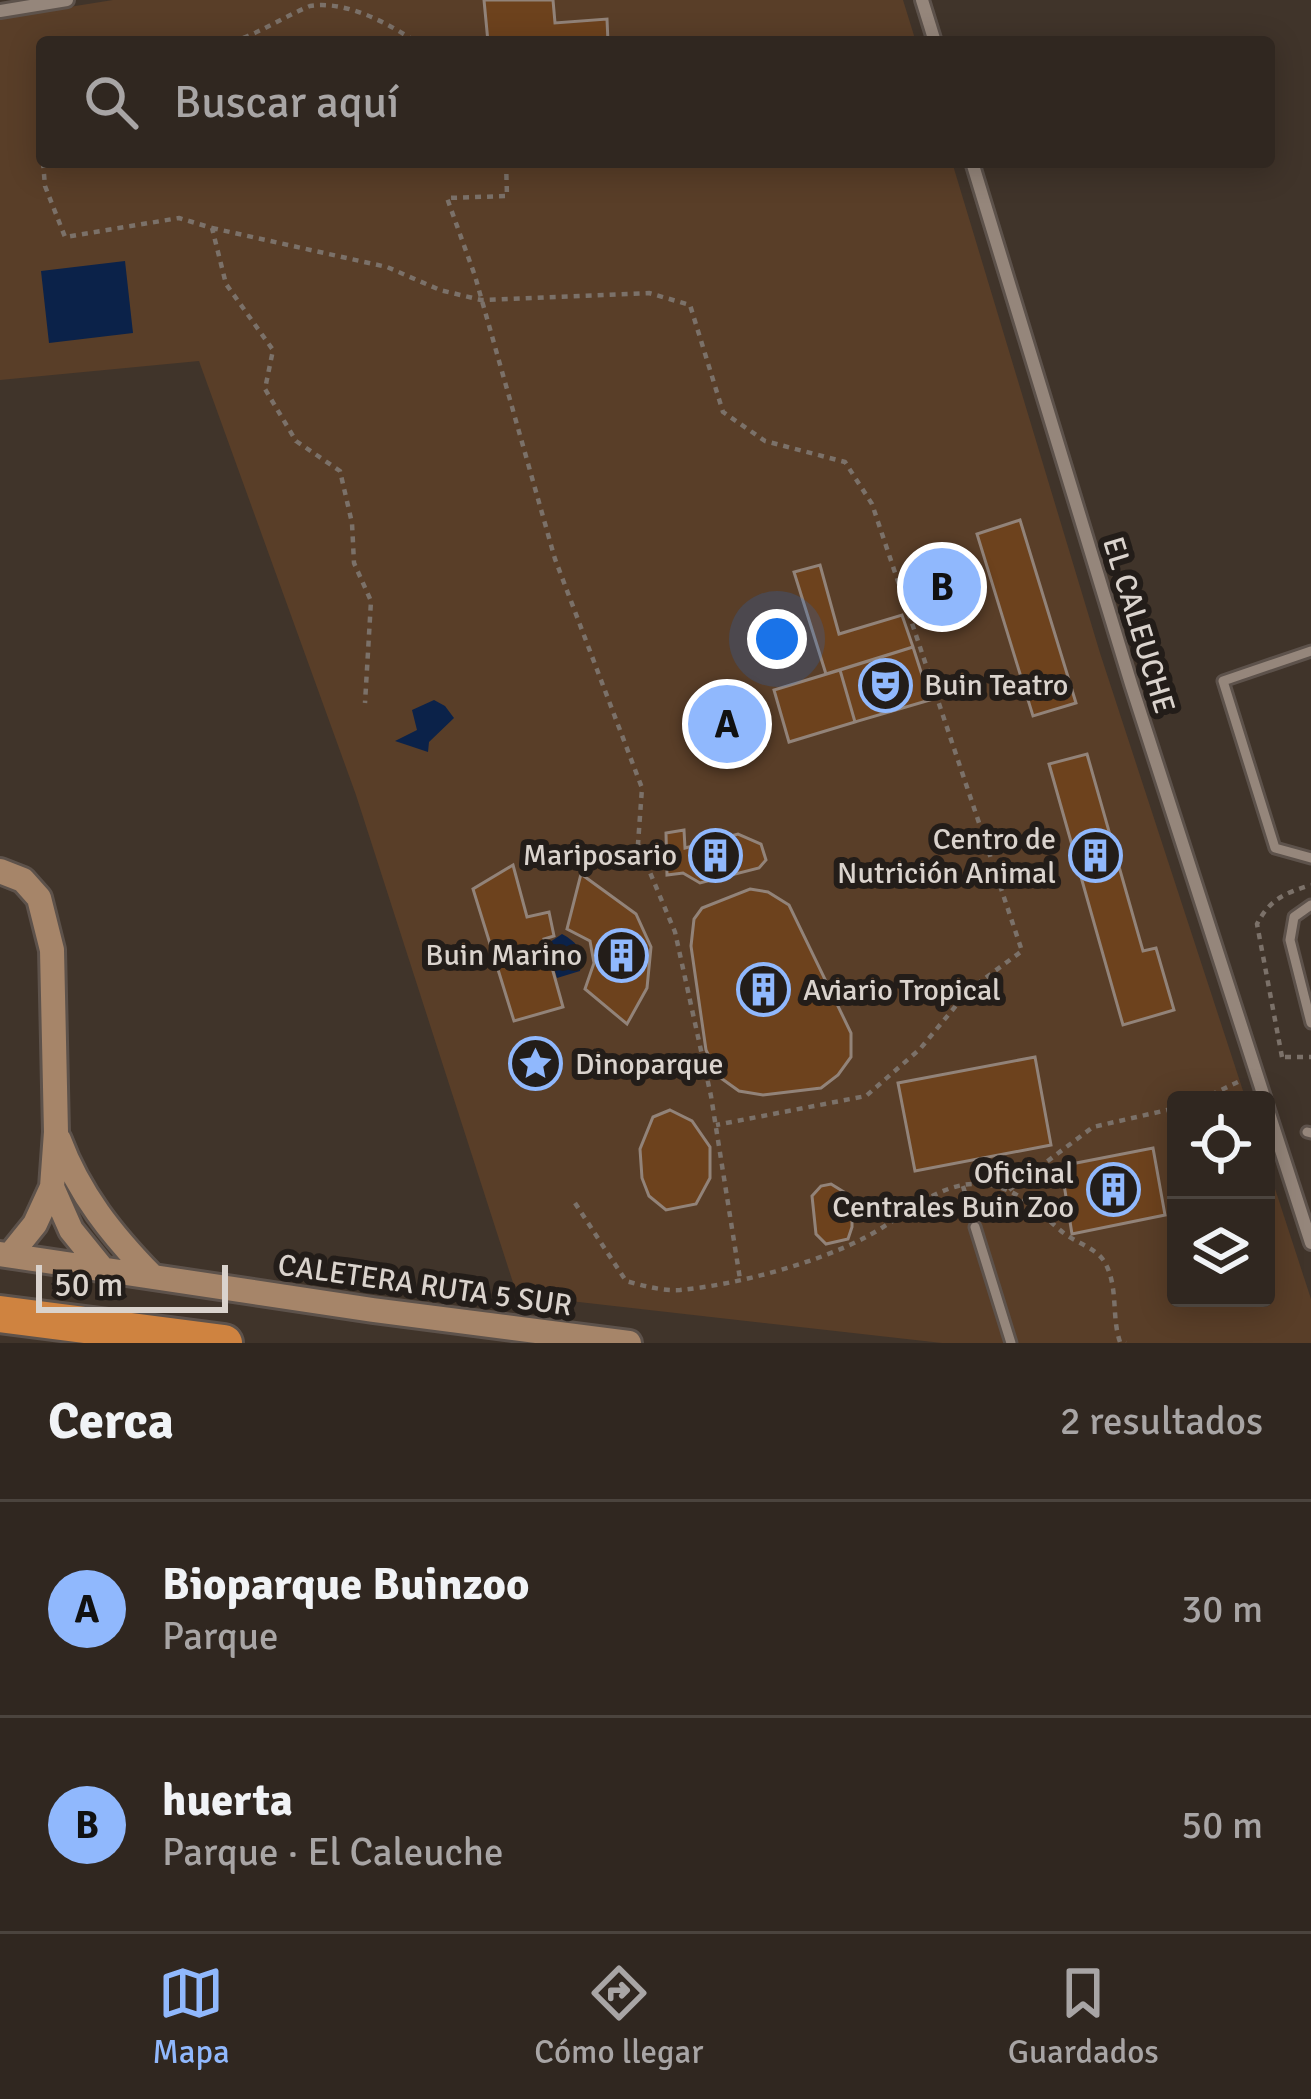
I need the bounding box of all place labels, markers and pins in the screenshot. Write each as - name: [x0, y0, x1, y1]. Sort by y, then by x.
- pin: B: [903, 542, 981, 632]
- theatre icon: Buin Teatro: [857, 657, 913, 713]
- place label: Buin Teatro: [924, 667, 1068, 704]
- pin: A: [688, 679, 766, 769]
- place label: Centro de Nutrición Animal: [837, 821, 1056, 892]
- building icon: Mariposario: [688, 827, 744, 883]
- building icon: Centro de Nutrición Animal: [1067, 828, 1123, 884]
- place label: Mariposario: [523, 837, 677, 874]
- building icon: Buin Marino: [593, 927, 649, 983]
- place label: Buin Marino: [425, 937, 582, 974]
- building icon: Aviario Tropical: [736, 962, 792, 1018]
- place label: Aviario Tropical: [803, 972, 1001, 1009]
- place icon: Dinoparque: [508, 1036, 564, 1092]
- place label: Dinoparque: [575, 1046, 724, 1083]
- place label: Oficinal Centrales Buin Zoo: [832, 1155, 1074, 1226]
- building icon: Oficinal Centrales Buin Zoo: [1085, 1162, 1141, 1218]

